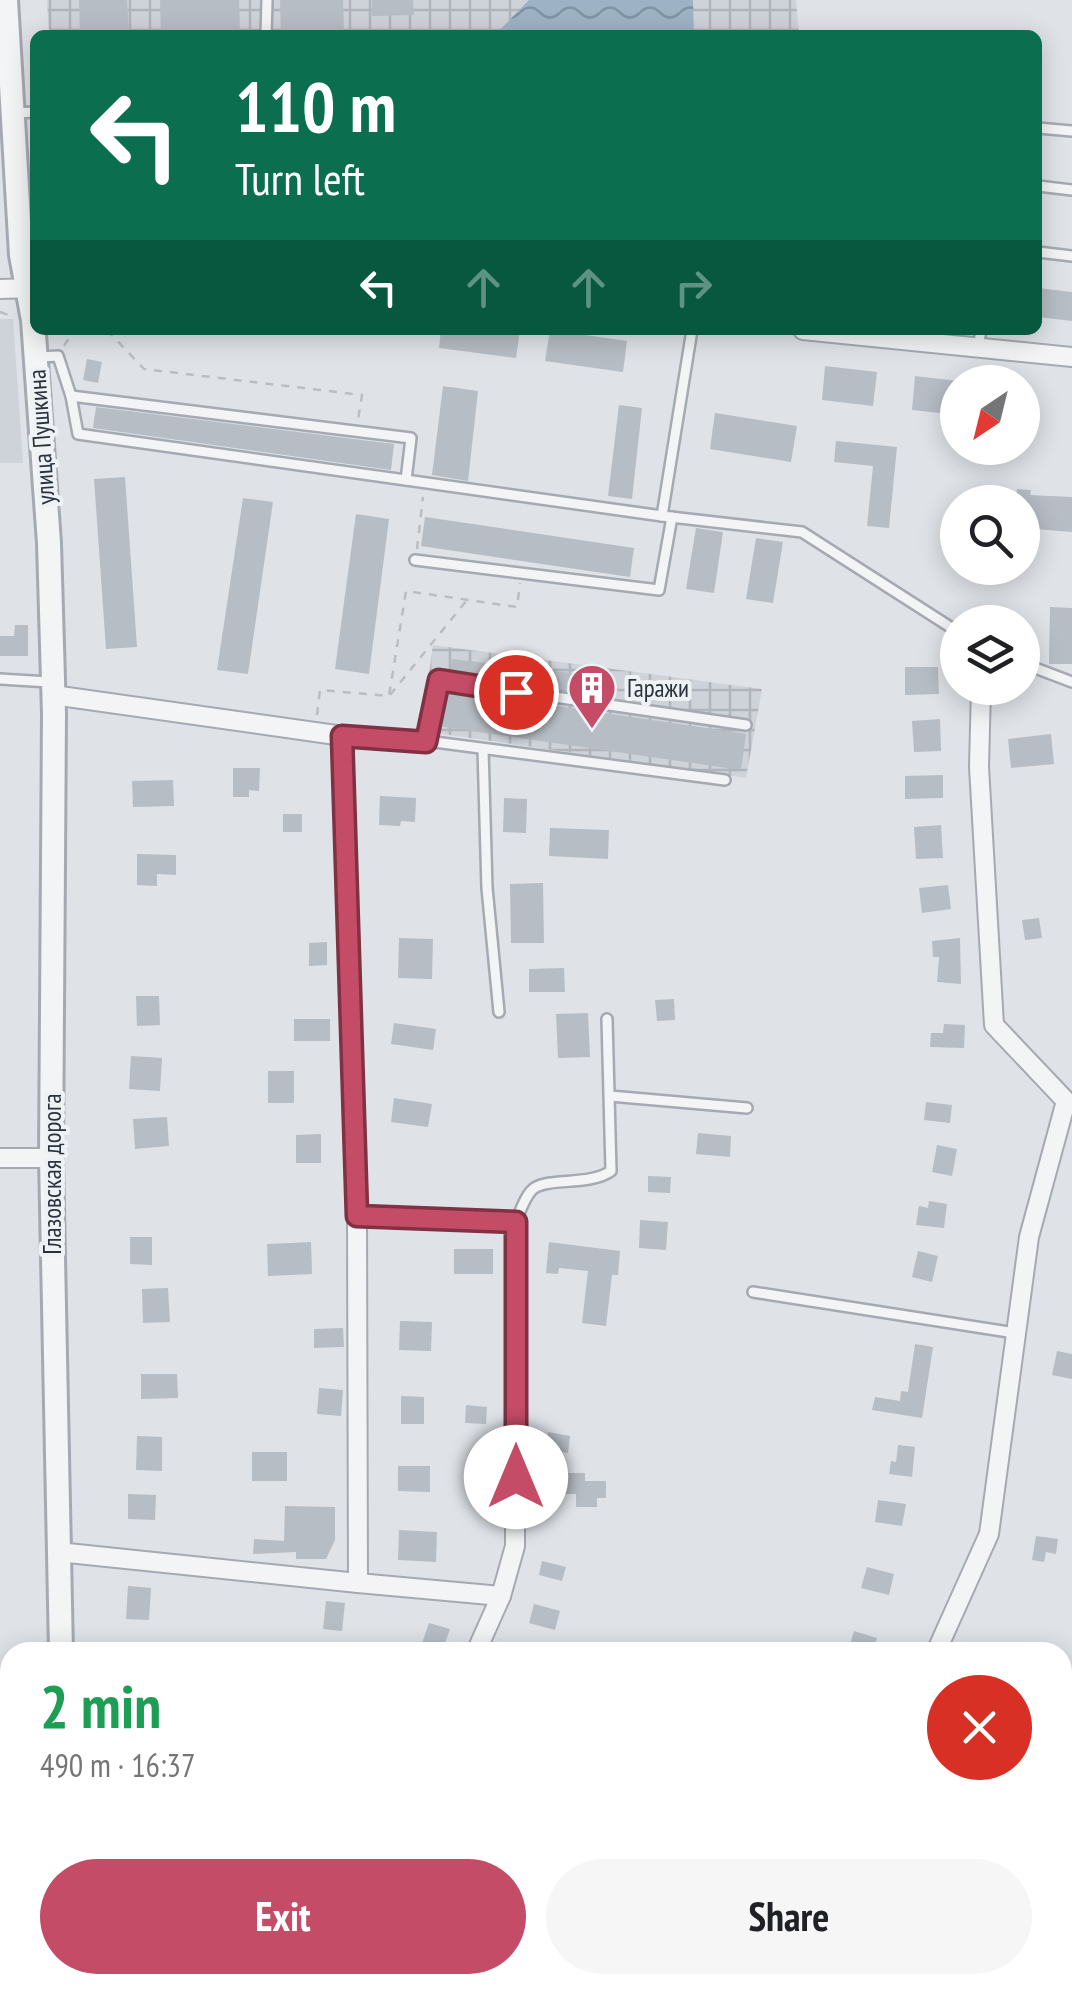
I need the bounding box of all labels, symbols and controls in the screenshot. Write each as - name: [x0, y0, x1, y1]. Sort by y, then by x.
- text: 110 m: [235, 61, 396, 151]
- icon: left: [70, 70, 200, 200]
- text: Turn left: [235, 149, 365, 207]
- icon: left: [351, 260, 406, 315]
- icon: ahead: [456, 260, 511, 315]
- icon: ahead: [561, 260, 616, 315]
- icon: right: [666, 260, 721, 315]
- north arrow: [940, 365, 1040, 465]
- map controls: [940, 365, 1040, 705]
- street label: улица Пушкина: [20, 368, 62, 506]
- button: search: [940, 485, 1040, 585]
- button: layers: [940, 605, 1040, 705]
- pin: [474, 650, 559, 735]
- building icon: Гаражи: [566, 662, 618, 730]
- icon: arrive: [489, 665, 544, 720]
- place label: Гаражи: [627, 672, 689, 704]
- street label: Глазовская дорога: [36, 1093, 68, 1255]
- position arrow: [464, 1425, 568, 1529]
- text: 2 min: [40, 1667, 161, 1745]
- button: close: [927, 1675, 1032, 1780]
- text: 490 m · 16:37: [40, 1744, 195, 1786]
- button: Exit: [40, 1859, 526, 1974]
- button: Share: [546, 1859, 1032, 1974]

